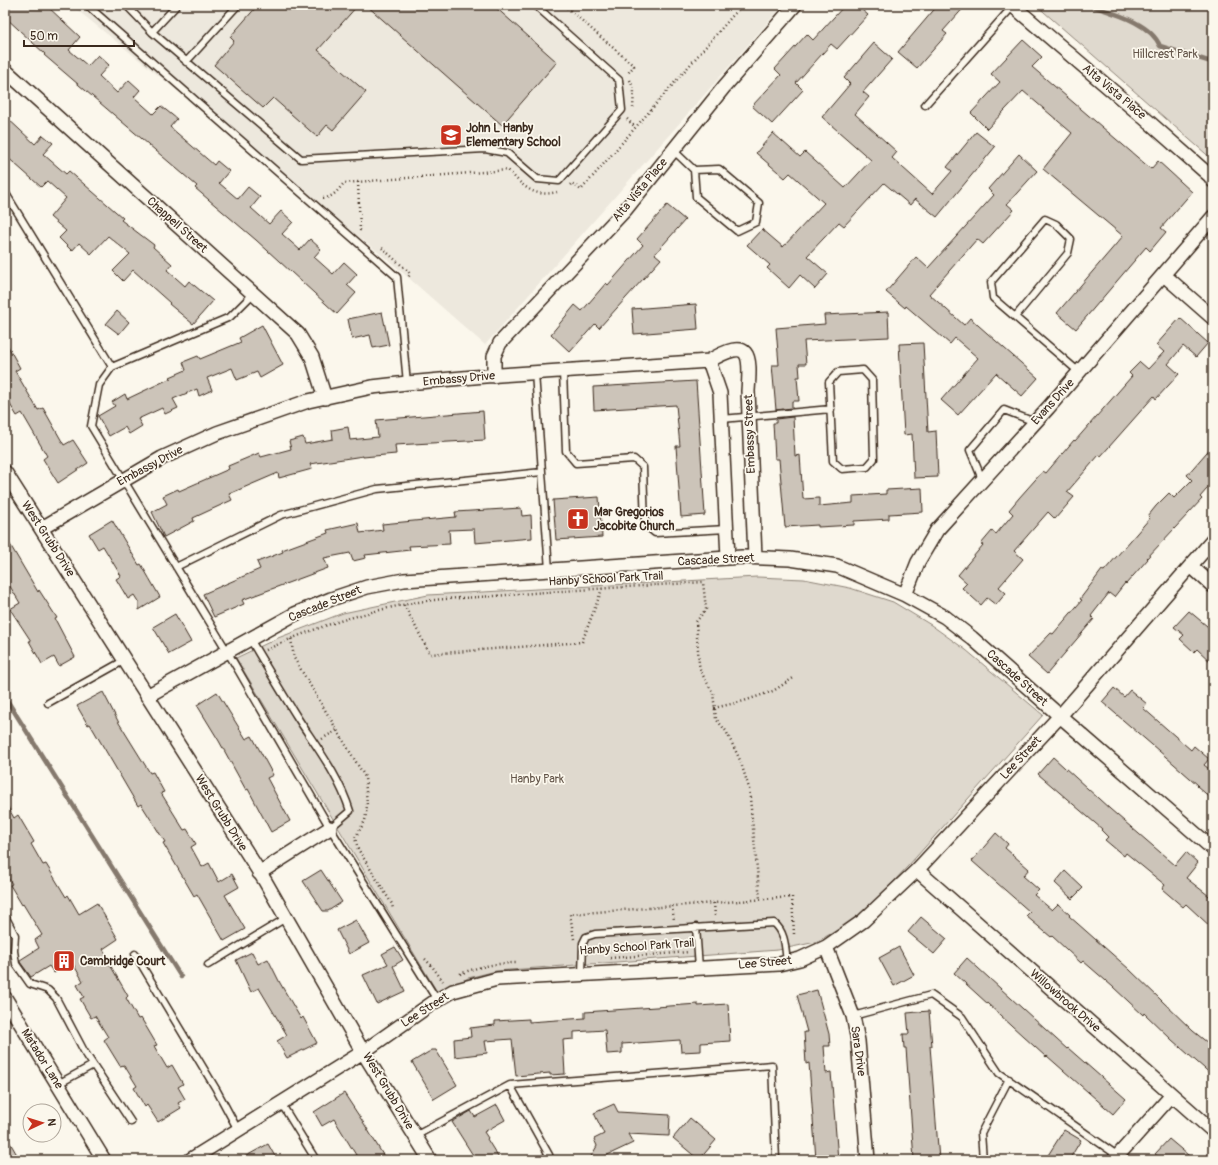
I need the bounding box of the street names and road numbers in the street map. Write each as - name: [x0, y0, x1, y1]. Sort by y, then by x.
- street label: Alta Vista Place: [1079, 61, 1149, 123]
- street label: Alta Vista Place: [609, 155, 671, 225]
- street label: Chappell Street: [143, 194, 211, 256]
- street label: Embassy Drive: [422, 368, 496, 390]
- street label: Evans Drive: [1028, 376, 1078, 428]
- street label: Embassy Street: [741, 394, 759, 474]
- street label: Embassy Drive: [114, 442, 186, 490]
- street label: West Grubb Drive: [18, 498, 78, 580]
- street label: Cascade Street: [677, 550, 755, 570]
- street label: Hanby School Park Trail: [548, 568, 664, 590]
- street label: Cascade Street: [286, 583, 364, 625]
- street label: Cascade Street: [983, 647, 1051, 709]
- street label: Lee Street: [997, 733, 1045, 783]
- street label: West Grubb Drive: [192, 772, 251, 854]
- street label: Hanby School Park Trail: [579, 935, 695, 958]
- street label: Lee Street: [738, 953, 793, 973]
- street label: Willowbrook Drive: [1027, 966, 1103, 1036]
- street label: Lee Street: [398, 989, 452, 1031]
- street label: Sara Drive: [847, 1025, 869, 1077]
- street label: Matador Lane: [18, 1026, 66, 1092]
- street label: West Grubb Drive: [359, 1050, 417, 1132]

